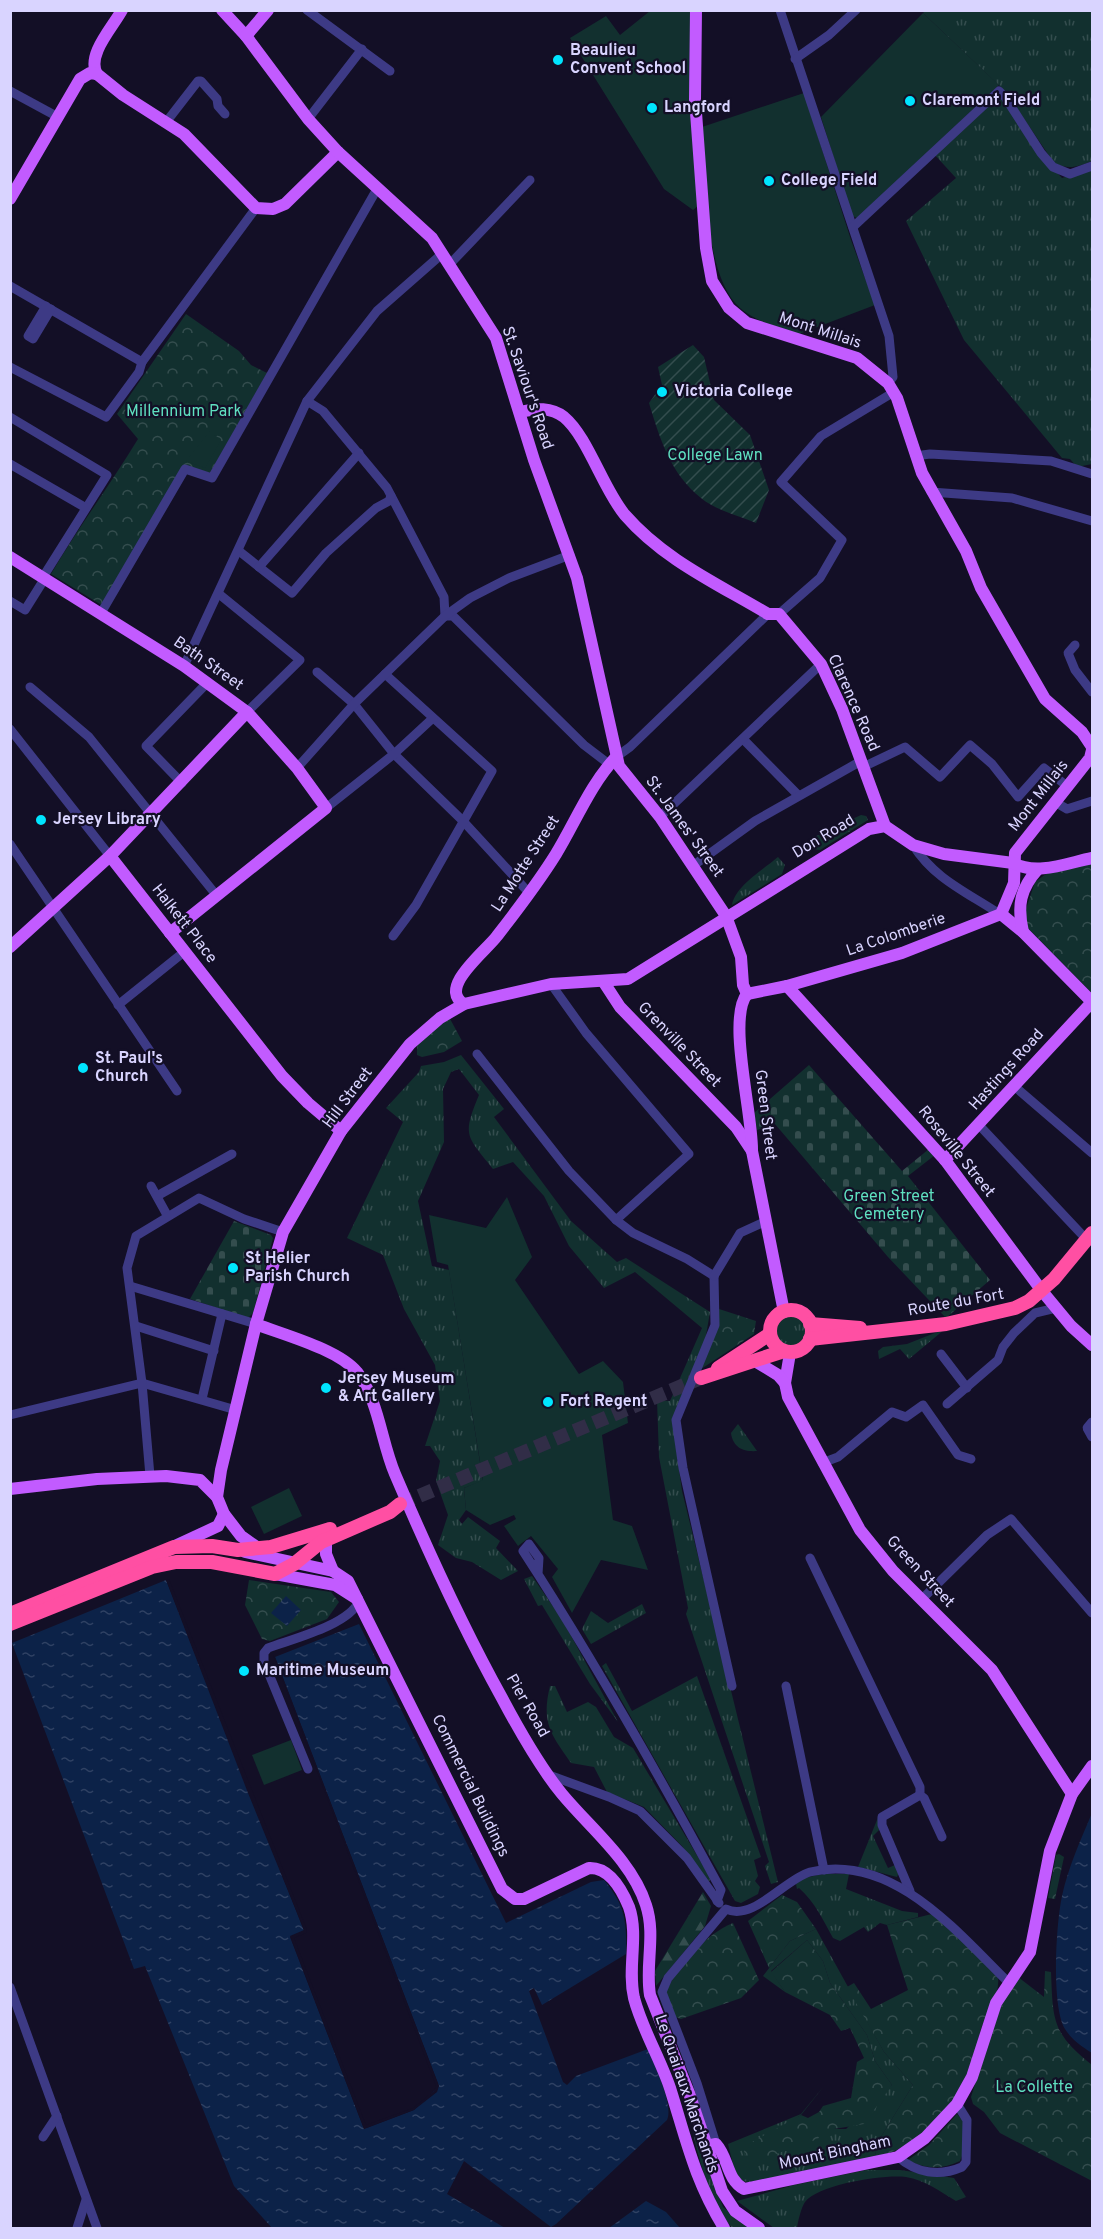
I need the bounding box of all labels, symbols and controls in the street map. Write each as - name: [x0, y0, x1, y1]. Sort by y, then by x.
- place label: Beaulieu Convent School: [570, 41, 686, 79]
- marker: Beaulieu Convent School: [551, 53, 565, 67]
- place label: Claremont Field: [922, 91, 1040, 111]
- marker: Claremont Field: [903, 94, 917, 108]
- place label: Langford: [664, 98, 731, 118]
- marker: Langford: [645, 101, 659, 115]
- place label: College Field: [781, 171, 877, 191]
- marker: College Field: [762, 174, 776, 188]
- street label: Mont Millais: [776, 308, 864, 354]
- street label: St. Saviour's Road: [497, 324, 557, 452]
- place label: Victoria College: [674, 382, 793, 402]
- marker: Victoria College: [655, 385, 669, 399]
- park label: Millennium Park: [126, 402, 242, 422]
- park label: College Lawn: [667, 446, 763, 466]
- street label: Bath Street: [169, 632, 247, 696]
- street label: Clarence Road: [823, 651, 883, 755]
- street label: Mont Millais: [1005, 756, 1073, 836]
- street label: St. James' Street: [640, 772, 728, 882]
- place label: Jersey Library: [53, 810, 161, 830]
- street label: Don Road: [789, 811, 859, 863]
- street label: La Motte Street: [487, 812, 565, 916]
- marker: Jersey Library: [34, 813, 48, 827]
- street label: Halkett Place: [147, 880, 221, 968]
- street label: La Colomberie: [844, 909, 948, 961]
- street label: Grenville Street: [633, 998, 725, 1092]
- street label: Hastings Road: [965, 1025, 1049, 1115]
- place label: St. Paul's Church: [95, 1049, 163, 1087]
- marker: St. Paul's Church: [76, 1061, 90, 1075]
- street label: Hill Street: [319, 1063, 377, 1133]
- street label: Green Street: [750, 1068, 780, 1162]
- street label: Roseville Street: [913, 1102, 999, 1202]
- park label: Green Street Cemetery: [843, 1187, 935, 1225]
- place label: St Helier Parish Church: [245, 1249, 350, 1287]
- marker: St Helier Parish Church: [226, 1261, 240, 1275]
- street label: Route du Fort: [906, 1285, 1006, 1321]
- place label: Jersey Museum & Art Gallery: [338, 1369, 454, 1407]
- marker: Jersey Museum & Art Gallery: [319, 1381, 333, 1395]
- place label: Fort Regent: [560, 1392, 647, 1412]
- marker: Fort Regent: [541, 1395, 555, 1409]
- street label: Green Street: [882, 1532, 958, 1612]
- place label: Maritime Museum: [256, 1661, 389, 1681]
- marker: Maritime Museum: [237, 1664, 251, 1678]
- street label: Pier Road: [501, 1671, 553, 1741]
- street label: Commercial Buildings: [427, 1711, 513, 1861]
- street label: Le Quai aux Marchands: [649, 2012, 723, 2176]
- park label: La Collette: [995, 2078, 1073, 2098]
- street label: Mount Bingham: [777, 2131, 893, 2175]

